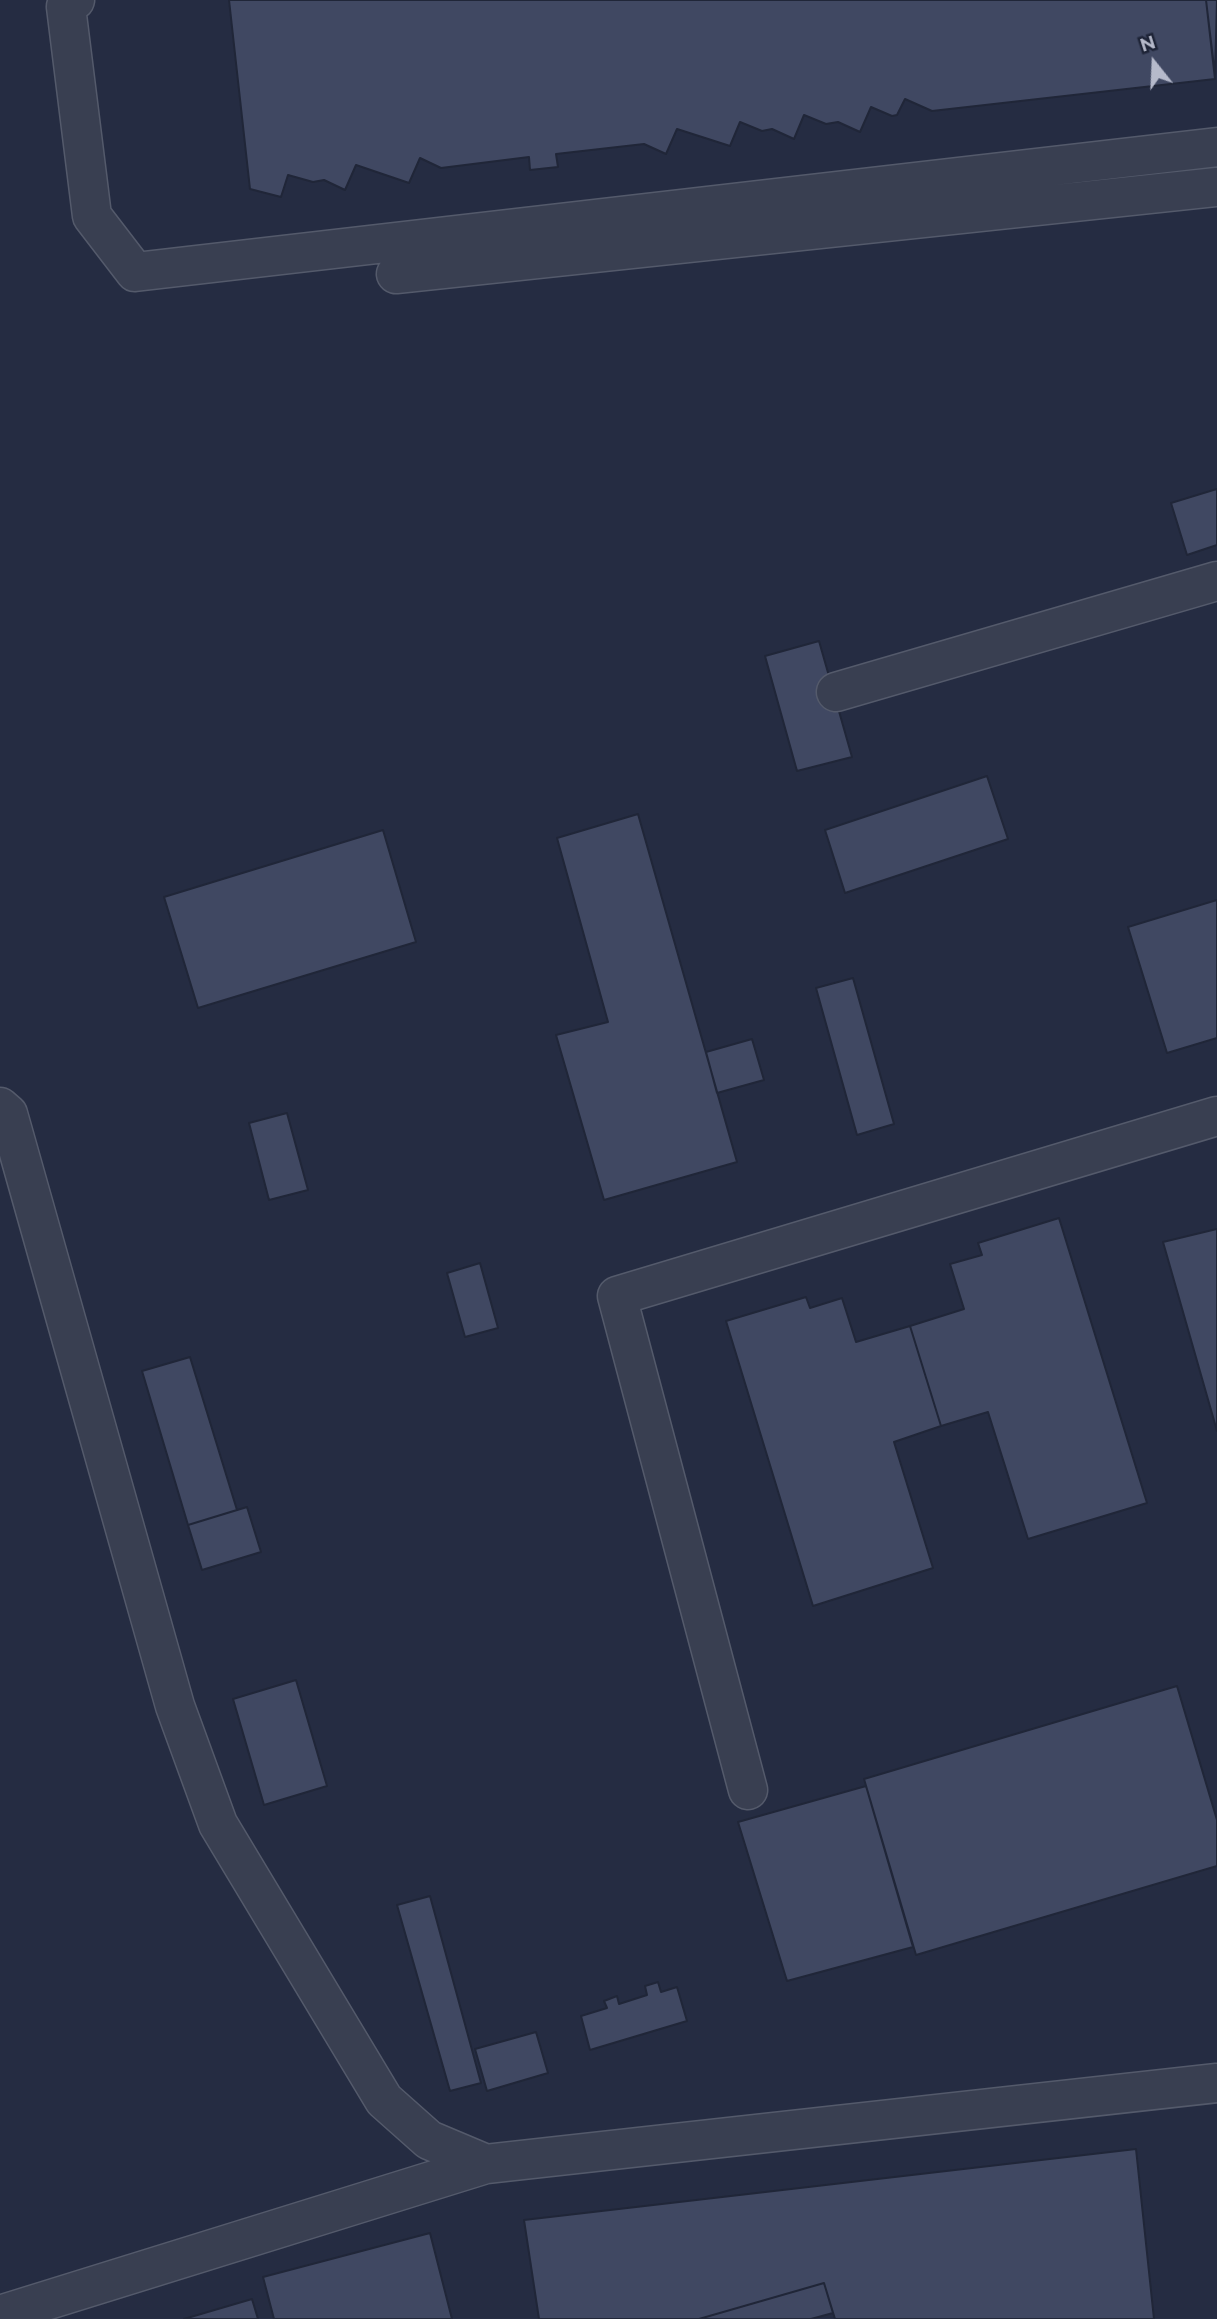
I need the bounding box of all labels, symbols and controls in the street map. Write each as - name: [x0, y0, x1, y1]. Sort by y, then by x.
- north arrow: [1119, 28, 1189, 98]
- text: N: [1137, 30, 1158, 56]

